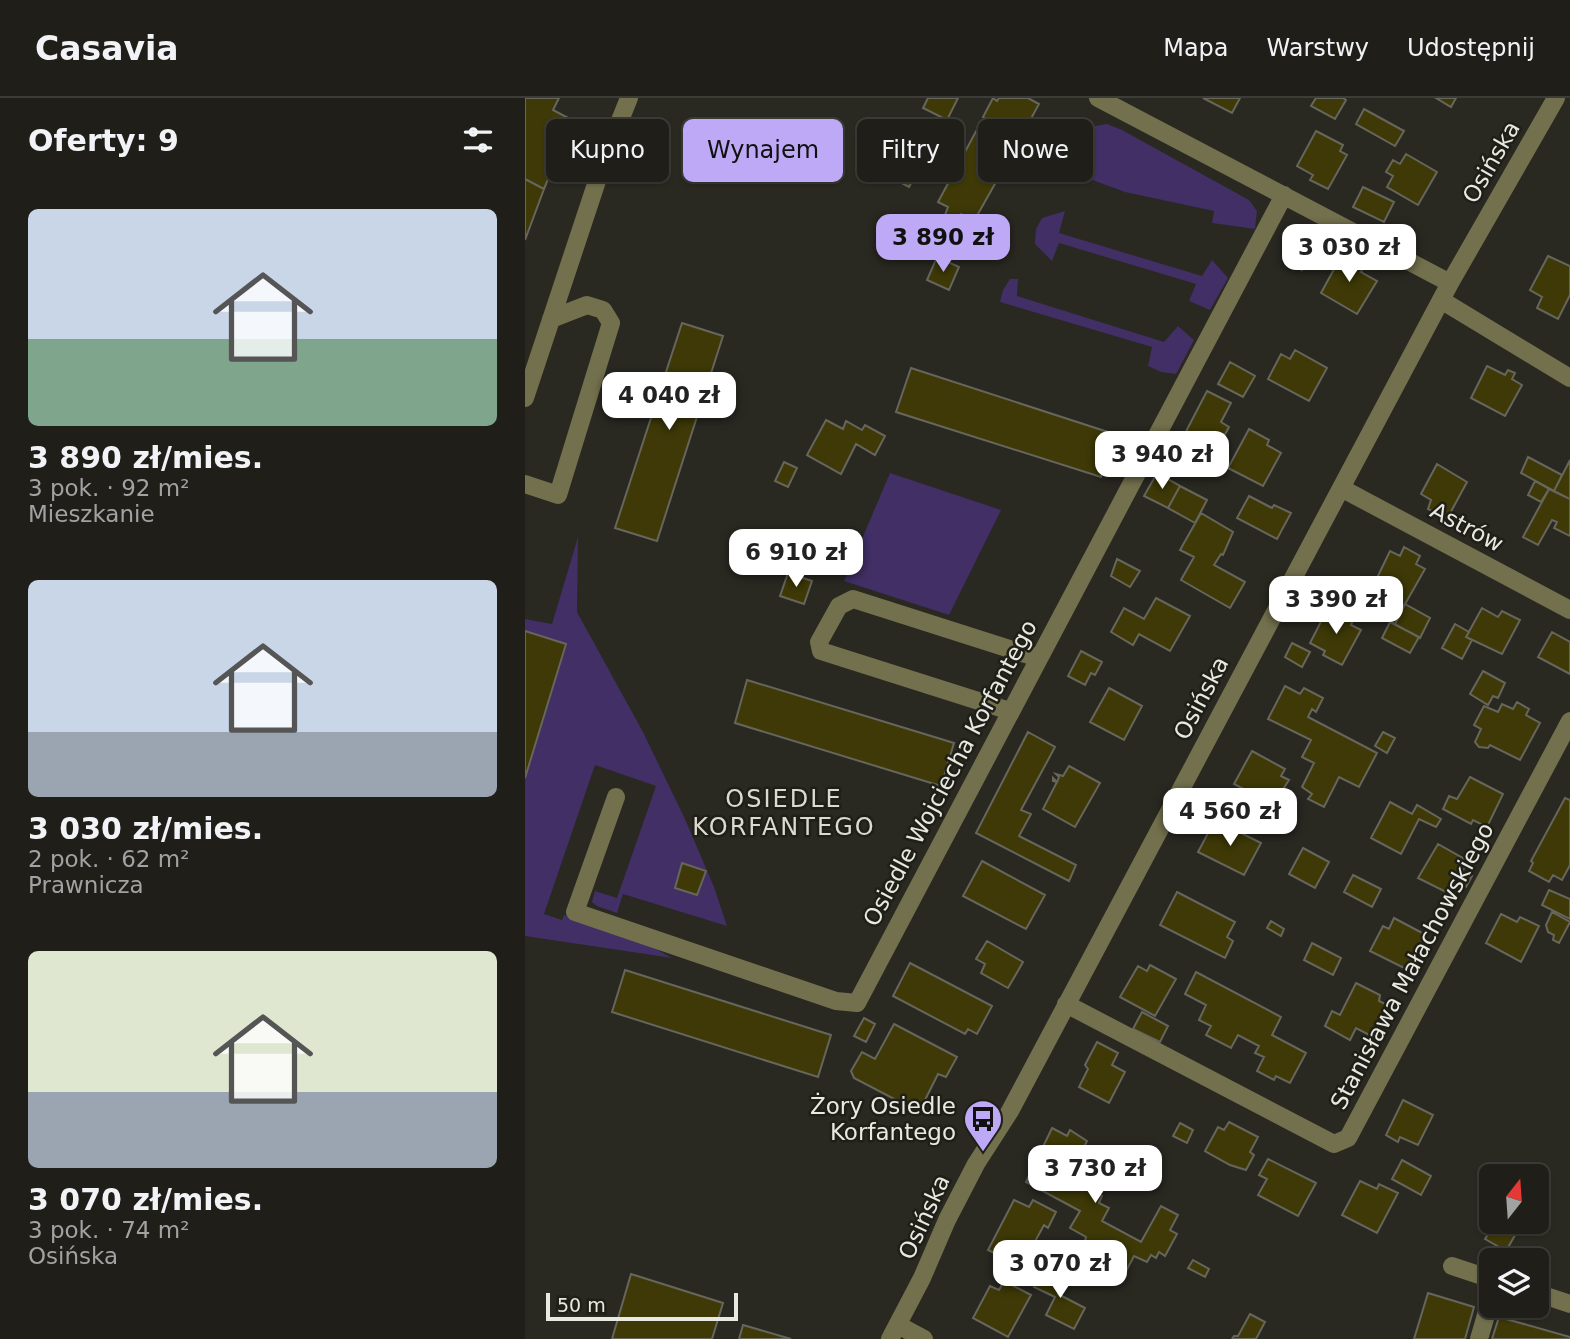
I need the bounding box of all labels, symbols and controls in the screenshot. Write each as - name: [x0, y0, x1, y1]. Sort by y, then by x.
- text: Casavia: [35, 29, 179, 68]
- text: Mapa: [1163, 34, 1229, 62]
- text: Warstwy: [1267, 34, 1369, 62]
- text: Udostępnij: [1407, 34, 1535, 62]
- street label: Osińska: [1457, 117, 1525, 207]
- chip: Kupno: [546, 119, 669, 182]
- chip: Wynajem: [683, 119, 843, 182]
- chip: Filtry: [857, 119, 964, 182]
- chip: Nowe: [978, 119, 1093, 182]
- icon: filters: [459, 121, 497, 159]
- text: Oferty: 9: [28, 123, 179, 158]
- pin: 3 890 zł: [871, 214, 1015, 274]
- text: 3 890 zł: [892, 224, 994, 250]
- pin: 3 030 zł: [1277, 225, 1421, 284]
- text: 3 030 zł: [1298, 234, 1400, 260]
- icon: home: [200, 254, 326, 380]
- pin: 4 040 zł: [597, 372, 741, 432]
- text: 4 040 zł: [618, 382, 720, 408]
- pin: 3 940 zł: [1090, 432, 1234, 491]
- text: 3 890 zł/mies.: [28, 440, 263, 475]
- text: 3 940 zł: [1111, 441, 1213, 467]
- text: 3 pok. · 92 m²: [28, 475, 189, 501]
- street label: Astrów: [1426, 497, 1508, 557]
- text: Mieszkanie: [28, 501, 155, 527]
- pin: 6 910 zł: [724, 530, 868, 589]
- text: 6 910 zł: [745, 539, 847, 565]
- pin: 3 390 zł: [1264, 576, 1408, 636]
- text: 3 390 zł: [1285, 586, 1387, 612]
- street label: Osiedle Wojciecha Korfantego: [858, 616, 1042, 930]
- icon: home: [200, 625, 326, 751]
- street label: Osińska: [1168, 652, 1234, 744]
- district label: OSIEDLE KORFANTEGO: [692, 785, 876, 841]
- pin: 4 560 zł: [1158, 788, 1302, 848]
- text: 4 560 zł: [1179, 798, 1281, 824]
- text: 3 030 zł/mies.: [28, 811, 263, 846]
- street label: Stanisława Małachowskiego: [1325, 818, 1499, 1114]
- text: 2 pok. · 62 m²: [28, 846, 189, 872]
- text: Prawnicza: [28, 872, 144, 898]
- icon: home: [200, 996, 326, 1122]
- place label: Żory Osiedle Korfantego: [810, 1092, 956, 1145]
- bus stop icon: Żory Osiedle Korfantego: [962, 1098, 1004, 1153]
- pin: 3 730 zł: [1023, 1146, 1167, 1205]
- text: 3 730 zł: [1044, 1155, 1146, 1181]
- north arrow: [1479, 1164, 1549, 1234]
- map controls: [1479, 1164, 1549, 1318]
- street label: Osińska: [893, 1171, 955, 1263]
- text: 3 070 zł/mies.: [28, 1182, 263, 1217]
- text: 3 pok. · 74 m²: [28, 1217, 189, 1243]
- pin: 3 070 zł: [988, 1240, 1132, 1300]
- text: Osińska: [28, 1243, 118, 1269]
- button: layers: [1479, 1248, 1549, 1318]
- text: 3 070 zł: [1009, 1250, 1111, 1276]
- scale bar: [546, 1290, 739, 1322]
- text: 50 m: [557, 1294, 606, 1316]

